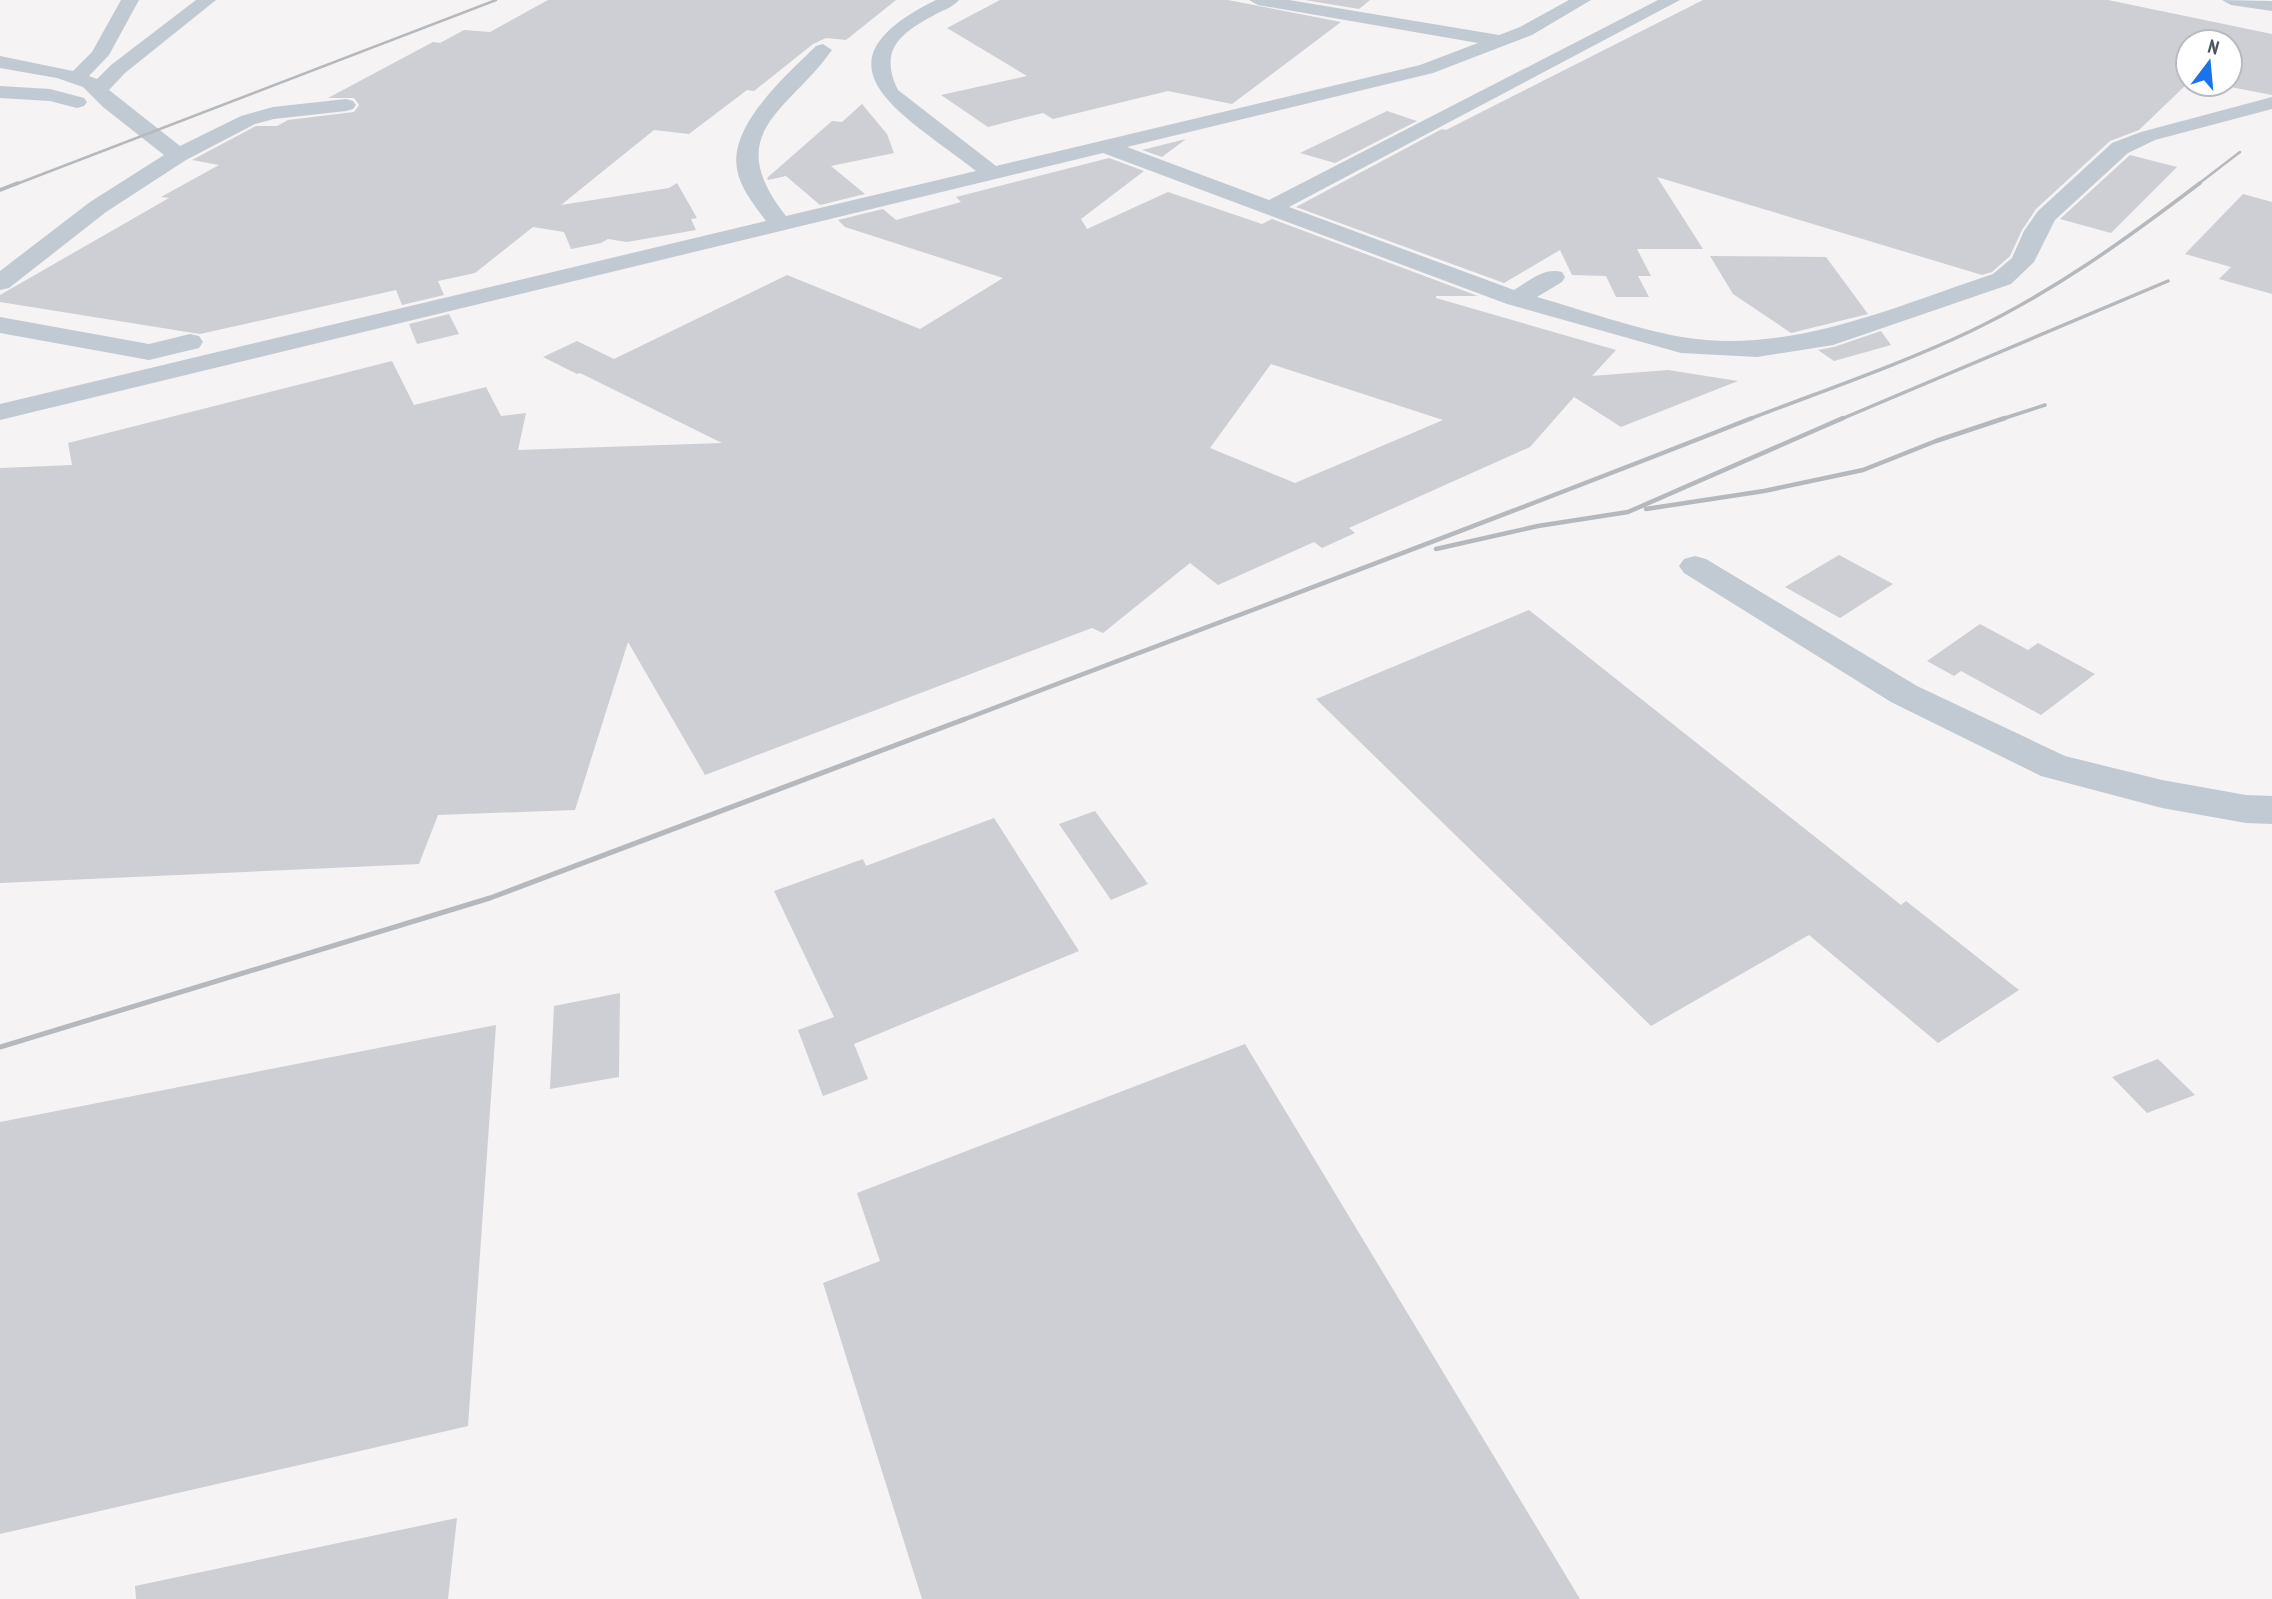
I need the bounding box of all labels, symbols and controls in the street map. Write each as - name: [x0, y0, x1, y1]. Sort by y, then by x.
- north arrow: [2174, 28, 2244, 98]
- text: N: [2205, 34, 2222, 60]

